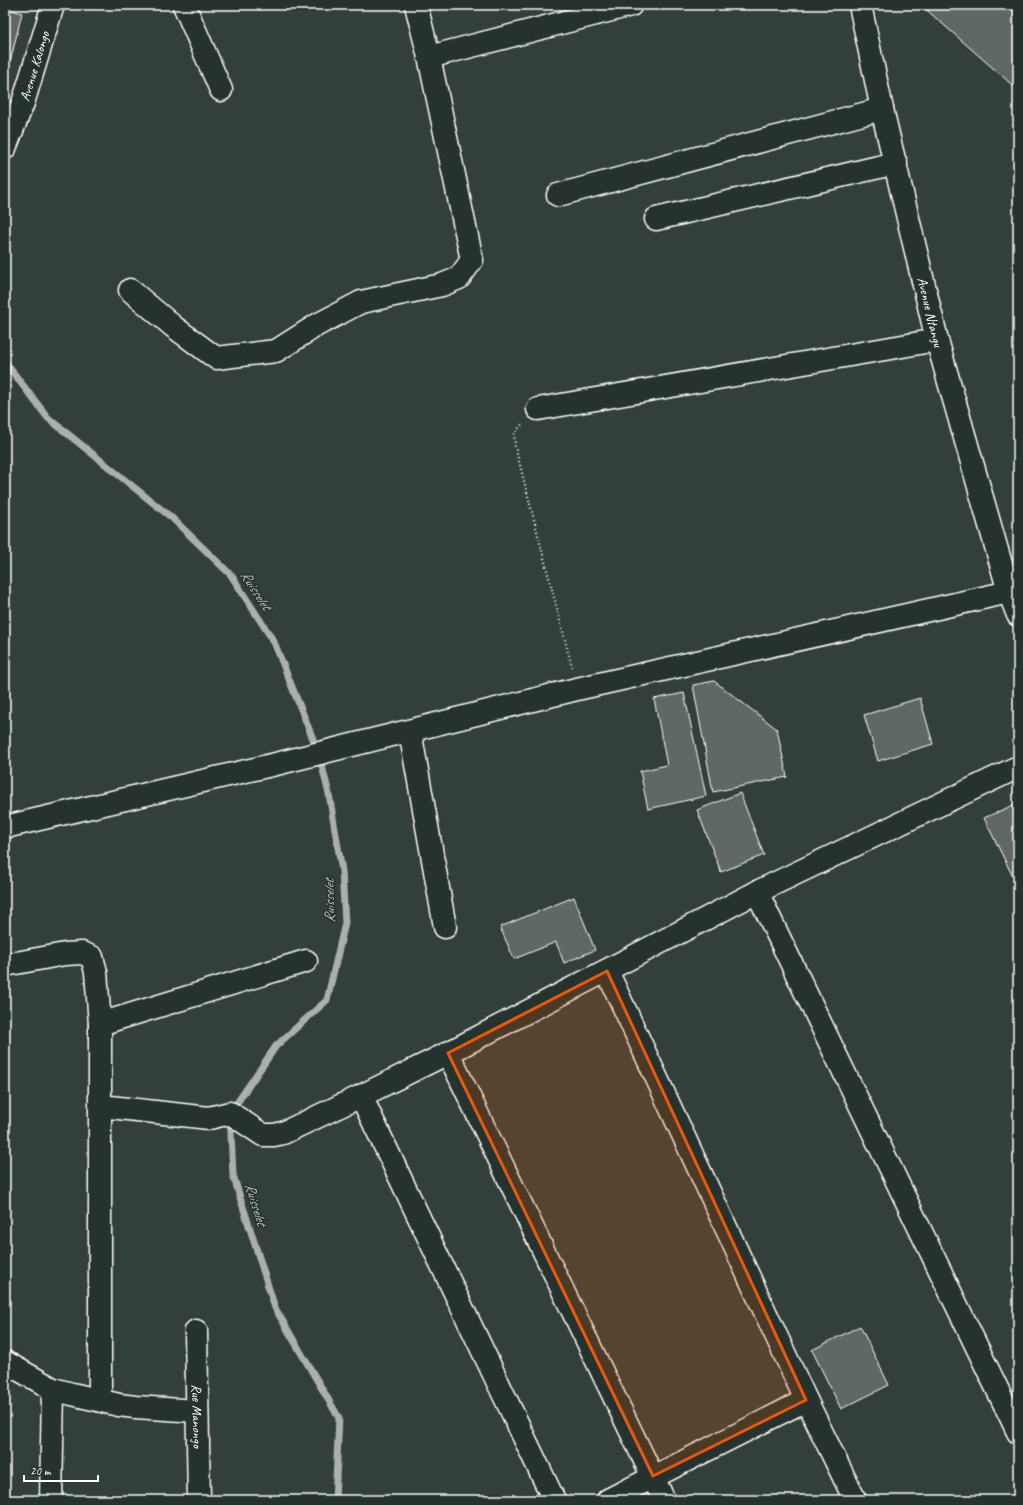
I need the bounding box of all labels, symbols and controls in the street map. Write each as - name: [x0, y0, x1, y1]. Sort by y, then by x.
- street label: Avenue Kalongo: [16, 29, 54, 103]
- street label: Avenue Ntangu: [913, 276, 947, 350]
- water label: Ruisselet: [236, 567, 277, 616]
- water label: Ruisselet: [320, 876, 339, 923]
- water label: Ruisselet: [240, 1181, 272, 1231]
- street label: Rue Manongo: [188, 1384, 206, 1450]
- scale bar: [24, 1457, 98, 1483]
- text: 20 m: [30, 1463, 52, 1479]

